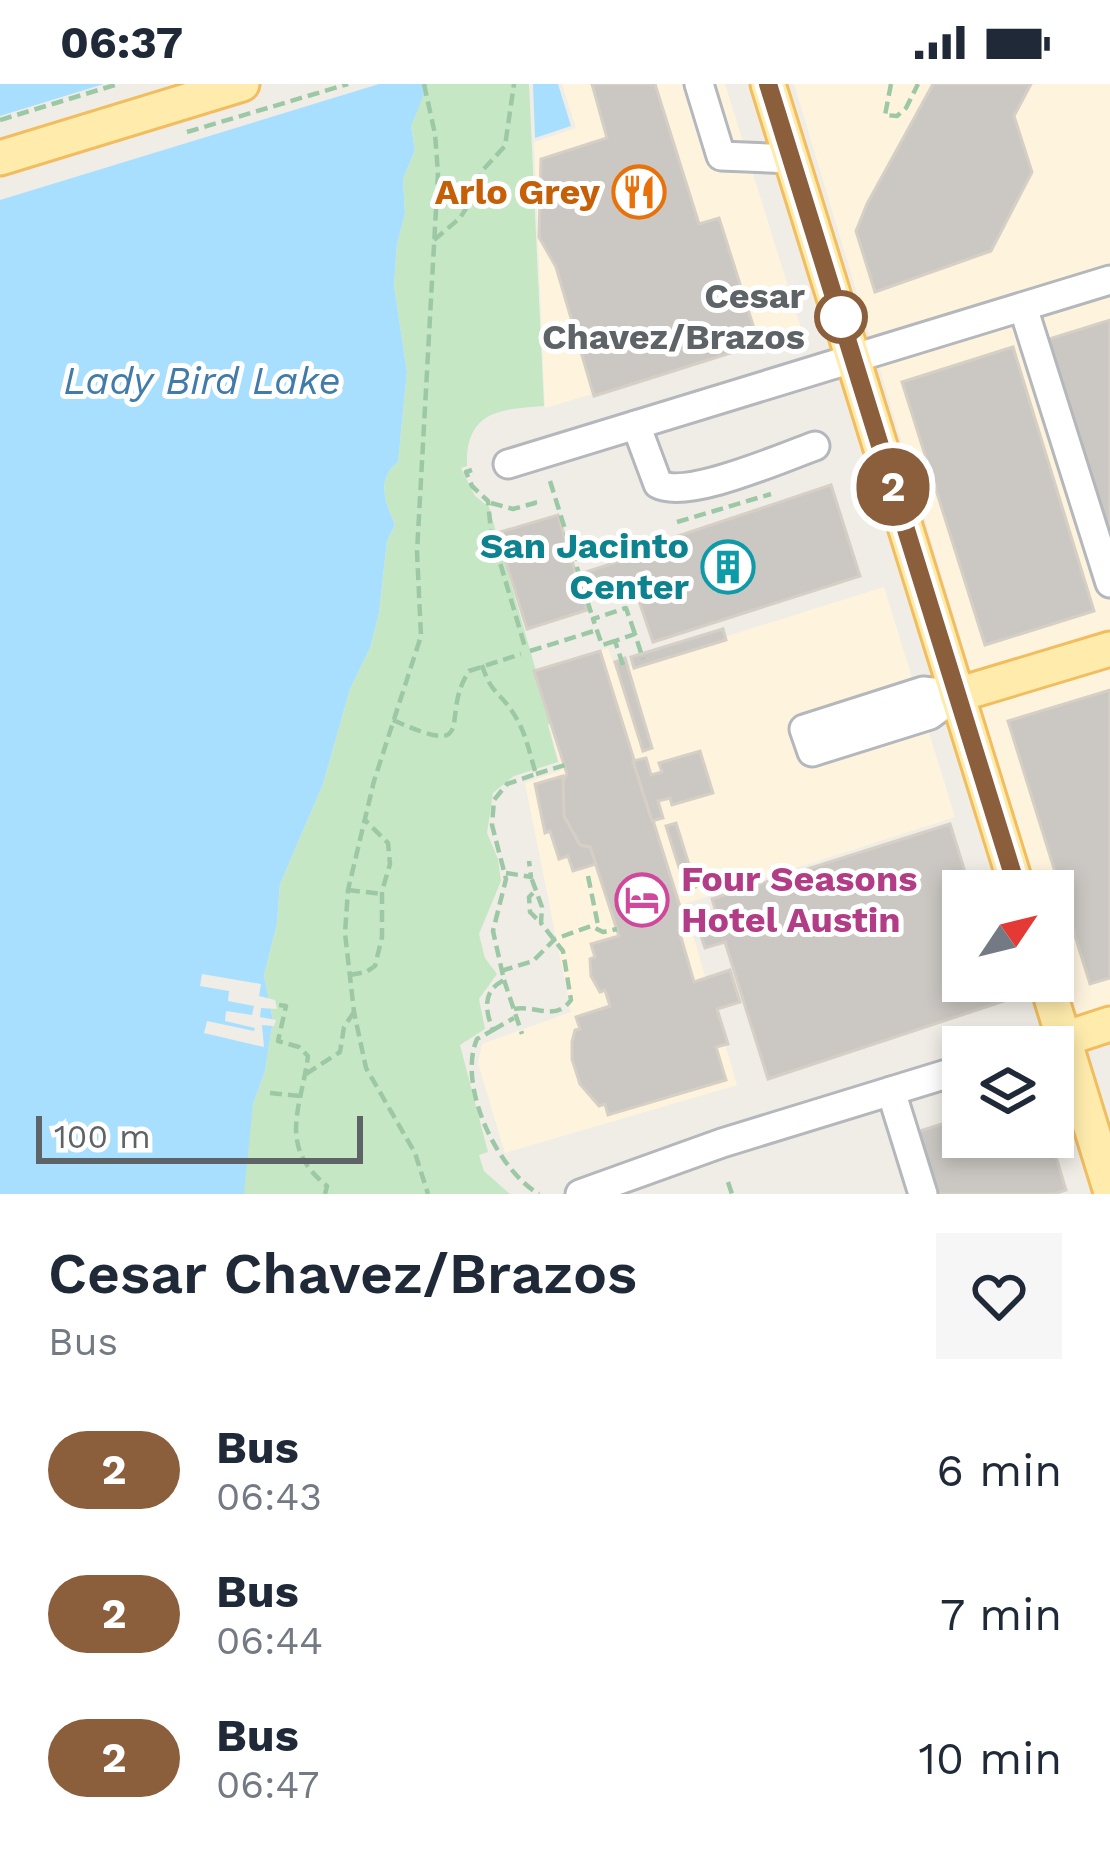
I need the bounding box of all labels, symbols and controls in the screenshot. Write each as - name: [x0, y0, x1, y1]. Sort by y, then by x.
- text: 06:37: [60, 16, 183, 69]
- restaurant icon: Arlo Grey: [611, 164, 667, 220]
- place label: Arlo Grey: [435, 171, 601, 213]
- place label: Cesar Chavez/Brazos: [542, 275, 806, 358]
- marker: Cesar Chavez/Brazos: [816, 292, 866, 342]
- water label: Lady Bird Lake: [63, 358, 341, 403]
- line badge: 2: [854, 448, 932, 526]
- text: 2: [880, 462, 906, 511]
- place label: San Jacinto Center: [480, 525, 690, 608]
- building icon: San Jacinto Center: [700, 539, 756, 595]
- place label: Four Seasons Hotel Austin: [681, 858, 917, 941]
- north arrow: [942, 870, 1074, 1002]
- map controls: [942, 870, 1074, 1158]
- hotel icon: Four Seasons Hotel Austin: [614, 872, 670, 928]
- button: layers: [942, 1026, 1074, 1158]
- scale bar: [36, 1110, 363, 1163]
- text: 100 m: [54, 1117, 151, 1156]
- button: heart: [936, 1233, 1062, 1359]
- text: Cesar Chavez/Brazos: [48, 1240, 637, 1307]
- text: Bus: [48, 1319, 118, 1364]
- text: Bus: [216, 1421, 299, 1474]
- text: 6 min: [937, 1444, 1062, 1497]
- text: 2: [101, 1445, 127, 1494]
- text: 06:43: [216, 1474, 322, 1519]
- text: Bus: [216, 1565, 299, 1618]
- text: 7 min: [940, 1588, 1062, 1641]
- text: 2: [101, 1589, 127, 1638]
- text: 06:44: [216, 1618, 323, 1663]
- text: Bus: [216, 1709, 299, 1762]
- text: 10 min: [918, 1732, 1062, 1785]
- text: 2: [101, 1733, 127, 1782]
- text: 06:47: [216, 1762, 319, 1807]

